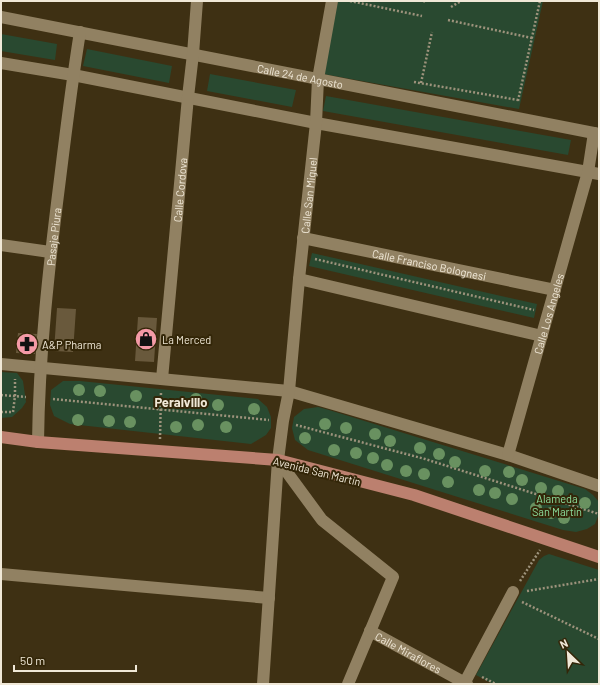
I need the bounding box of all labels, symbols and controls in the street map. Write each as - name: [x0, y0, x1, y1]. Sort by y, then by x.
- street label: Calle 24 de Agosto: [256, 61, 344, 90]
- street label: Calle Cordova: [170, 157, 189, 223]
- street label: Calle San Miguel: [298, 157, 319, 234]
- street label: Pasaje Piura: [43, 207, 63, 266]
- street label: Calle Franciso Bolognesi: [371, 246, 488, 282]
- street label: Calle Los Angeles: [530, 272, 566, 355]
- shop icon: La Merced: [133, 326, 159, 352]
- pharmacy icon: A&P Pharma: [14, 331, 40, 357]
- place label: La Merced: [162, 333, 211, 346]
- place label: A&P Pharma: [42, 338, 101, 351]
- district label: Peralvillo: [154, 394, 208, 410]
- street label: Avenida San Martín: [272, 454, 362, 488]
- park label: Alameda San Martín: [532, 492, 582, 518]
- street label: Calle Miraflores: [373, 629, 444, 675]
- north arrow: [548, 633, 588, 673]
- text: N: [557, 636, 570, 651]
- scale bar: [14, 647, 136, 673]
- text: 50 m: [20, 653, 45, 667]

